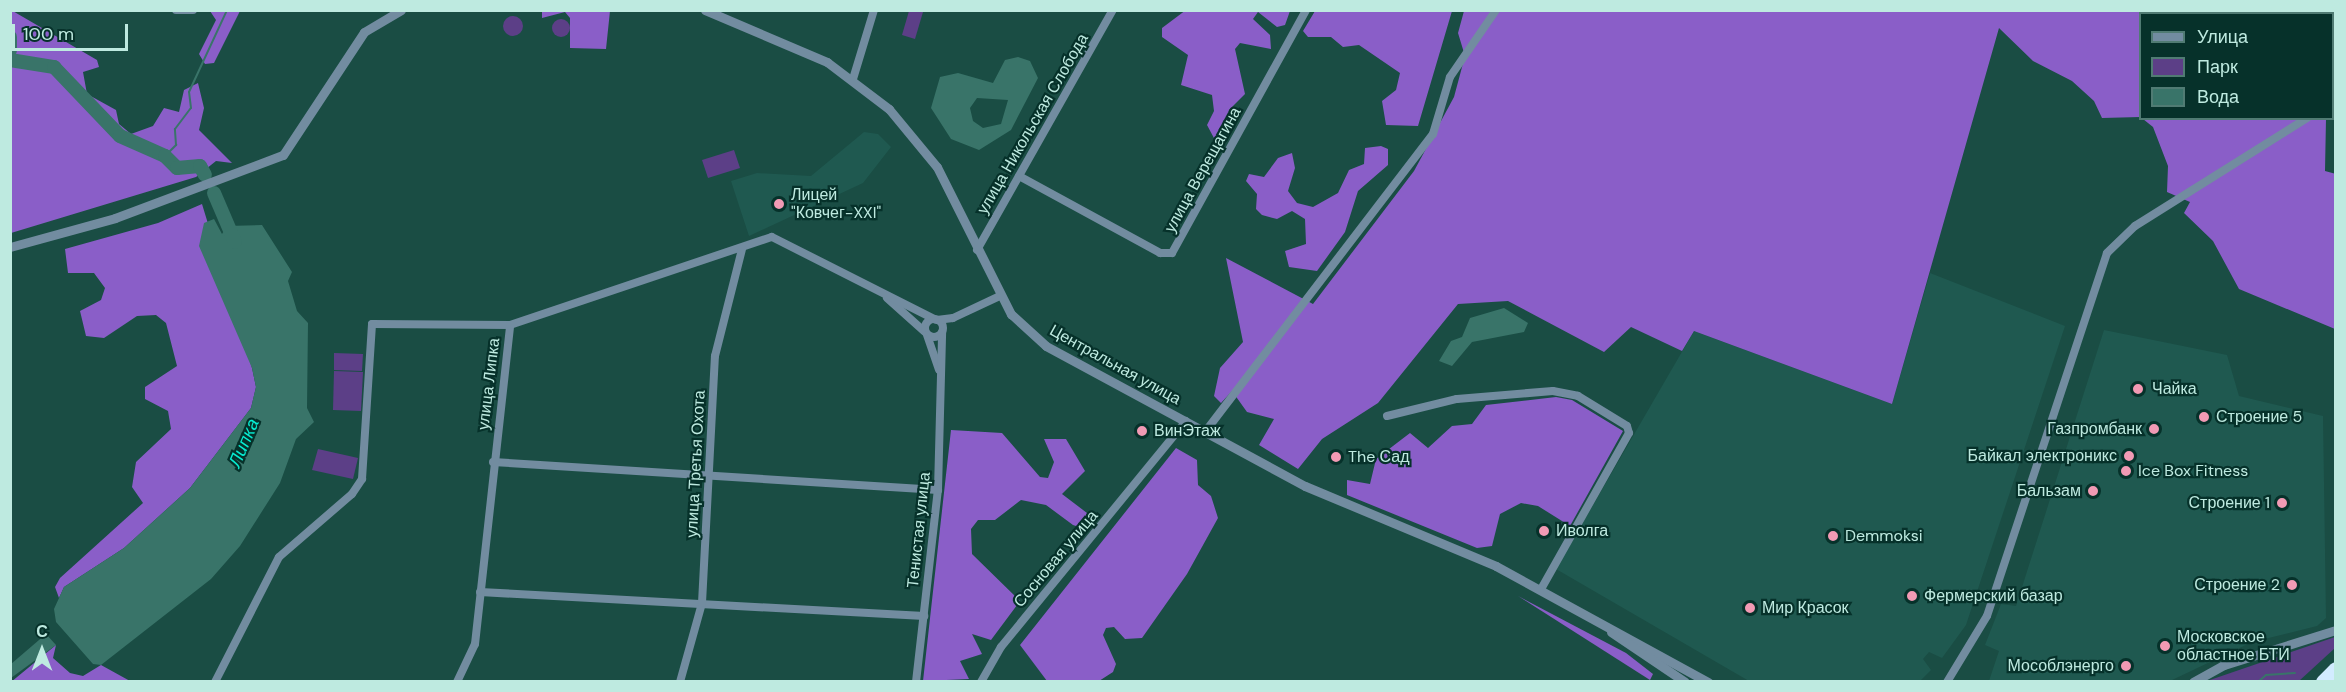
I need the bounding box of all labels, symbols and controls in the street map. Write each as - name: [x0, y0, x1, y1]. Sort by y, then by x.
- scale bar: [15, 12, 130, 50]
- legend: [2139, 12, 2334, 120]
- text: 100 m: [23, 22, 74, 46]
- text: Улица: [2197, 25, 2248, 49]
- street label: улица Никольская Слобода: [973, 30, 1093, 218]
- text: Парк: [2197, 55, 2238, 79]
- text: Вода: [2197, 85, 2239, 109]
- street label: улица Верещагина: [1161, 104, 1245, 236]
- place label: Лицей "Ковчег-XXI": [791, 185, 881, 223]
- marker: Лицей "Ковчег-XXI": [772, 197, 786, 211]
- street label: Центральная улица: [1046, 321, 1184, 409]
- street label: улица Липка: [474, 337, 504, 431]
- place label: Чайка: [2152, 379, 2197, 399]
- marker: Чайка: [2129, 380, 2147, 398]
- street label: улица Третья Охота: [683, 390, 709, 538]
- place label: Строение 5: [2216, 407, 2302, 427]
- marker: Строение 5: [2197, 410, 2211, 424]
- water label: Липка: [224, 415, 264, 471]
- place label: Газпромбанк: [2047, 419, 2142, 439]
- place label: ВинЭтаж: [1154, 421, 1221, 441]
- marker: Газпромбанк: [2147, 422, 2161, 436]
- marker: ВинЭтаж: [1135, 424, 1149, 438]
- place label: Байкал электроникс: [1968, 446, 2117, 466]
- place label: The Сад: [1348, 447, 1409, 467]
- marker: Байкал электроникс: [2122, 449, 2136, 463]
- marker: The Сад: [1329, 450, 1343, 464]
- place label: Ice Box Fitness: [2138, 461, 2248, 481]
- marker: Ice Box Fitness: [2119, 464, 2133, 478]
- street label: Тенистая улица: [903, 471, 935, 589]
- place label: Бальзам: [2017, 481, 2081, 501]
- marker: Бальзам: [2086, 484, 2100, 498]
- place label: Строение 1: [2189, 493, 2270, 513]
- marker: Строение 1: [2275, 496, 2289, 510]
- street label: Сосновая улица: [1010, 507, 1102, 611]
- place label: Иволга: [1556, 521, 1608, 541]
- marker: Иволга: [1537, 524, 1551, 538]
- place label: Demmoksi: [1845, 526, 1923, 546]
- marker: Demmoksi: [1826, 529, 1840, 543]
- place label: Строение 2: [2194, 575, 2280, 595]
- marker: Строение 2: [2285, 578, 2299, 592]
- place label: Фермерский базар: [1924, 586, 2063, 606]
- marker: Фермерский базар: [1905, 589, 1919, 603]
- place label: Мир Красок: [1762, 598, 1849, 618]
- marker: Мир Красок: [1743, 601, 1757, 615]
- north arrow: [12, 620, 72, 680]
- text: С: [36, 621, 48, 642]
- place label: Московское областное БТИ: [2177, 627, 2290, 665]
- marker: Московское областное БТИ: [2158, 639, 2172, 653]
- place label: Мособлэнерго: [2008, 656, 2114, 676]
- marker: Мособлэнерго: [2119, 659, 2133, 673]

